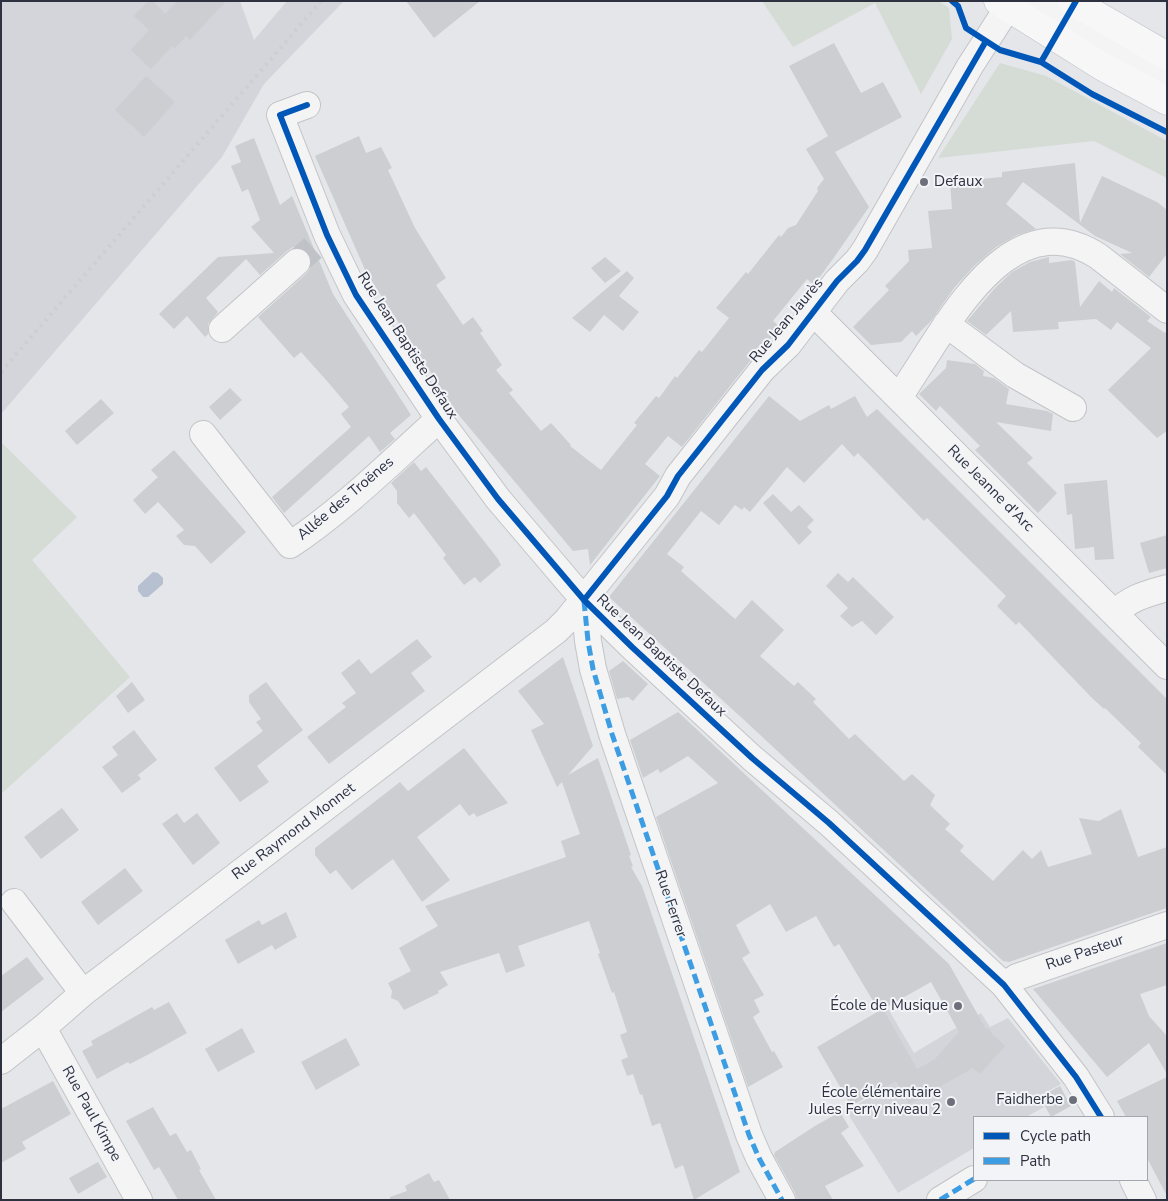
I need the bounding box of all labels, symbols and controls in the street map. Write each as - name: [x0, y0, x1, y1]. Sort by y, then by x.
- place label: Defaux: [934, 173, 982, 191]
- marker: Defaux: [918, 176, 930, 188]
- street label: Rue Jean Baptiste Defaux: [353, 269, 461, 423]
- street label: Rue Jean Jaurès: [746, 275, 828, 367]
- street label: Rue Jeanne d'Arc: [943, 442, 1037, 536]
- street label: Allée des Troënes: [294, 453, 398, 545]
- street label: Rue Jean Baptiste Defaux: [592, 591, 730, 721]
- street label: Rue Raymond Monnet: [229, 780, 359, 884]
- street label: Rue Ferrer: [650, 868, 690, 940]
- street label: Rue Pasteur: [1044, 931, 1126, 975]
- place label: École de Musique: [830, 997, 948, 1015]
- marker: École de Musique: [952, 1000, 964, 1012]
- street label: Rue Paul Kimpe: [57, 1063, 125, 1165]
- place label: École élémentaire Jules Ferry niveau 2: [809, 1084, 941, 1119]
- place label: Faidherbe: [996, 1091, 1063, 1109]
- marker: Faidherbe: [1067, 1094, 1079, 1106]
- marker: École élémentaire Jules Ferry niveau 2: [945, 1096, 957, 1108]
- legend: [973, 1116, 1148, 1181]
- text: Cycle path: [1020, 1126, 1091, 1146]
- text: Path: [1020, 1151, 1051, 1171]

